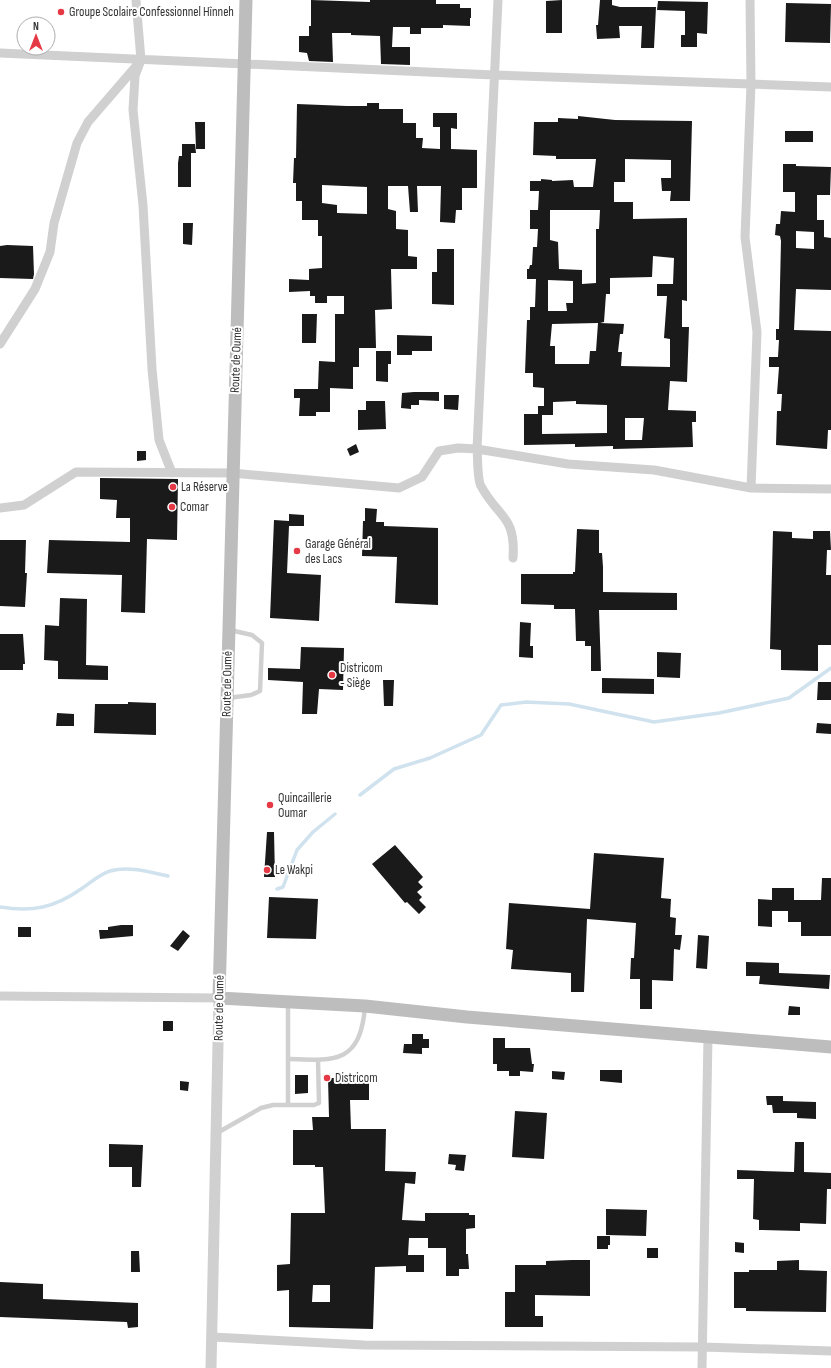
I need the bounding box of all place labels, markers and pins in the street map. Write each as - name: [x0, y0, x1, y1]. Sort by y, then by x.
- place label: Groupe Scolaire Confessionnel Hînneh: [69, 4, 234, 20]
- marker: Groupe Scolaire Confessionnel Hînneh: [56, 7, 66, 17]
- place label: La Réserve: [181, 479, 228, 495]
- marker: La Réserve: [168, 482, 178, 492]
- place label: Comar: [180, 499, 209, 515]
- marker: Comar: [167, 502, 177, 512]
- place label: Garage Général des Lacs: [305, 536, 371, 567]
- marker: Garage Général des Lacs: [292, 546, 302, 556]
- place label: Districom - Siège: [340, 660, 382, 691]
- marker: Districom - Siège: [327, 670, 337, 680]
- place label: Quincaillerie Oumar: [278, 790, 332, 821]
- marker: Quincaillerie Oumar: [265, 800, 275, 810]
- place label: Le Wakpi: [275, 862, 313, 878]
- marker: Le Wakpi: [262, 865, 272, 875]
- place label: Districom: [335, 1070, 377, 1086]
- marker: Districom: [322, 1073, 332, 1083]

